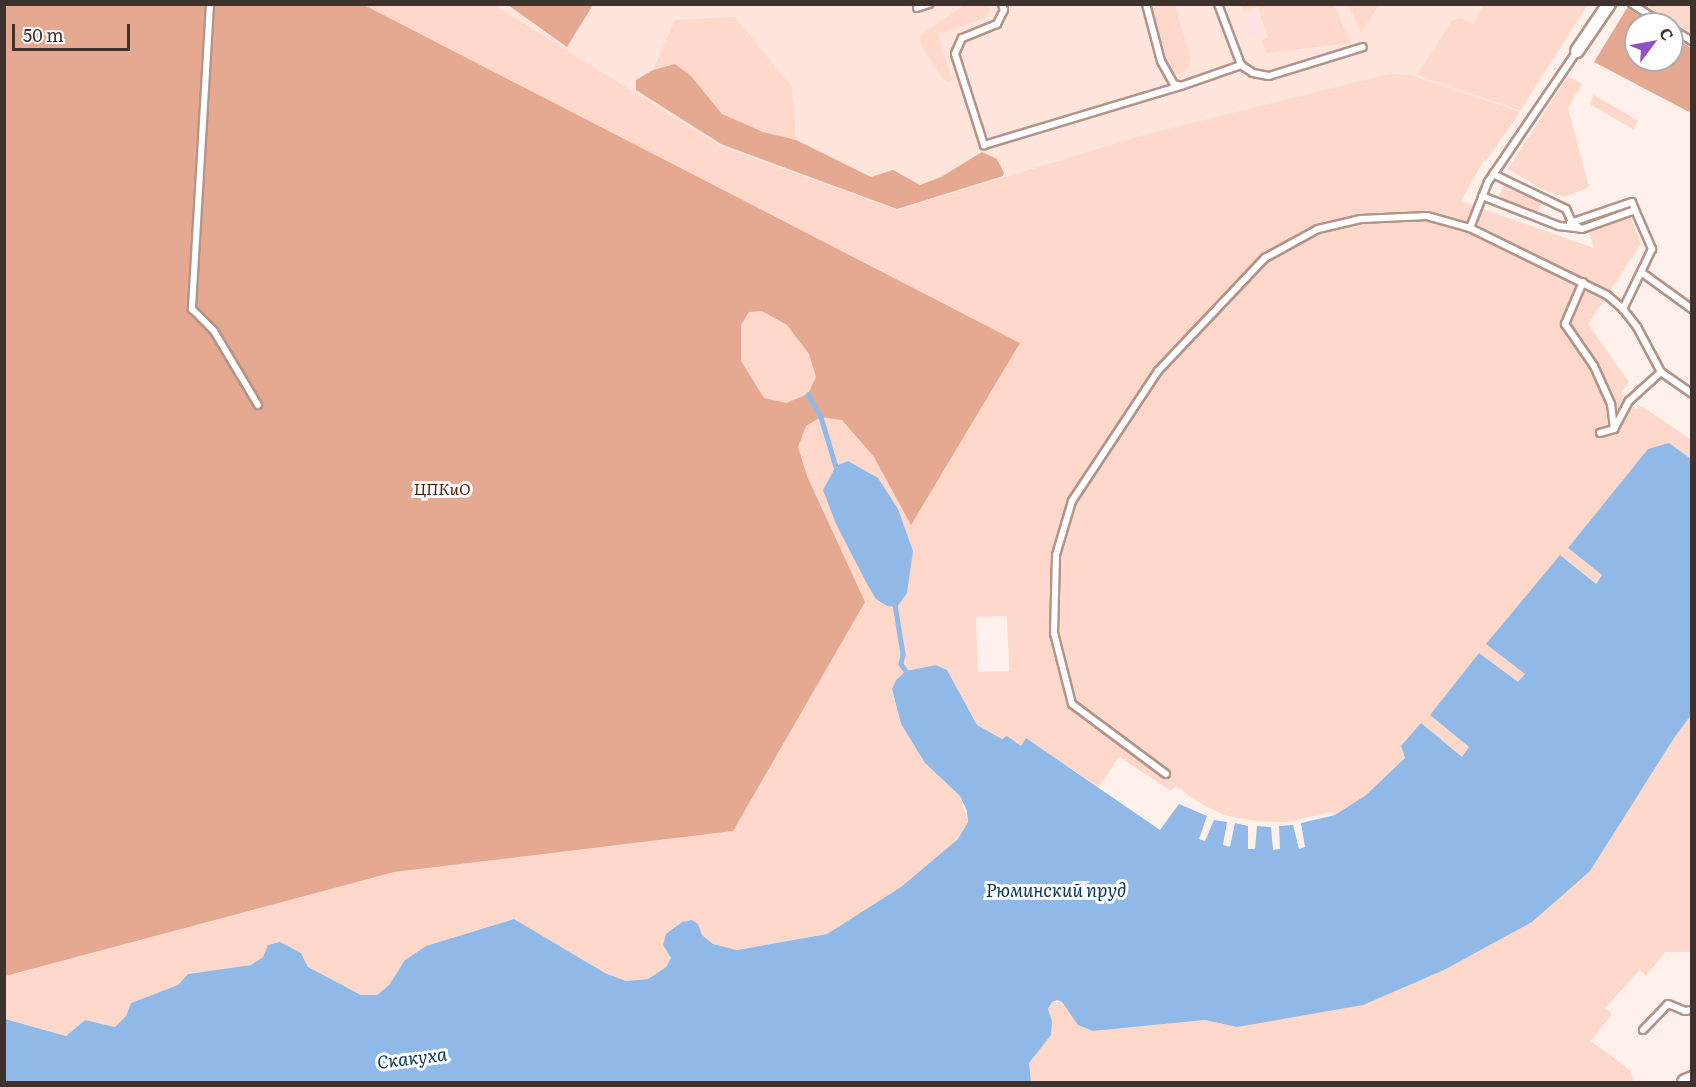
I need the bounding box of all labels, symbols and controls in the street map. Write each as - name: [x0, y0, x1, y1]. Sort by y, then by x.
- scale bar: [15, 12, 134, 50]
- north arrow: [1624, 12, 1684, 72]
- text: 50 m: [23, 21, 64, 48]
- text: С: [1654, 22, 1681, 45]
- park label: ЦПКиО: [414, 478, 470, 498]
- water label: Рюминский пруд: [986, 879, 1126, 901]
- water label: Скакуха: [376, 1043, 448, 1073]

